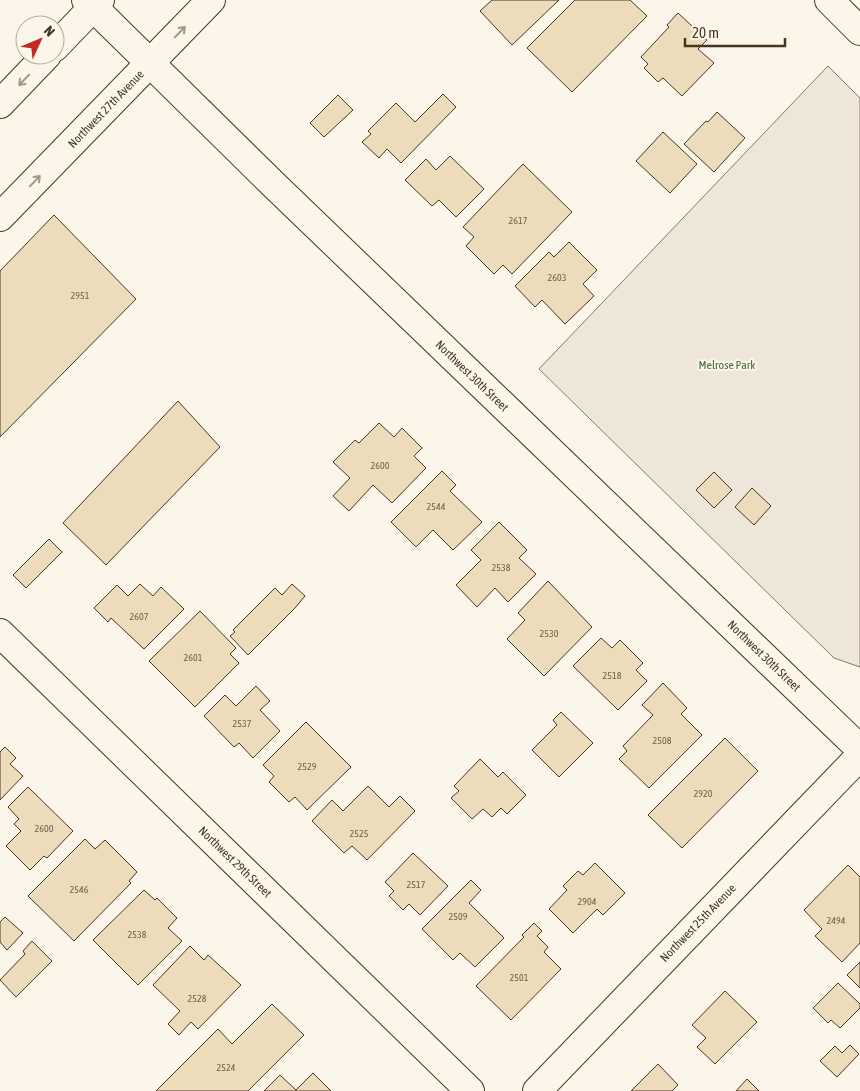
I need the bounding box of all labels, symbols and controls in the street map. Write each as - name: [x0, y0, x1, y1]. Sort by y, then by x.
- north arrow: [15, 15, 65, 65]
- scale bar: [685, 15, 785, 47]
- text: N: [41, 22, 58, 39]
- text: 20 m: [692, 24, 719, 41]
- one-way arrow: [174, 25, 186, 38]
- street label: Northwest 27th Avenue: [65, 67, 147, 151]
- one-way arrow: [18, 73, 30, 86]
- one-way arrow: [29, 175, 41, 187]
- house number: 2617: [509, 215, 528, 226]
- house number: 2603: [548, 272, 567, 283]
- house number: 2951: [71, 290, 90, 301]
- street label: Northwest 30th Street: [433, 338, 512, 415]
- park label: Melrose Park: [698, 358, 756, 372]
- house number: 2600: [371, 460, 390, 471]
- house number: 2544: [427, 501, 446, 512]
- house number: 2538: [492, 562, 511, 573]
- house number: 2607: [130, 611, 149, 622]
- street label: Northwest 30th Street: [725, 618, 804, 695]
- house number: 2530: [540, 628, 559, 639]
- house number: 2601: [184, 652, 203, 663]
- house number: 2518: [603, 670, 622, 681]
- house number: 2537: [233, 718, 252, 729]
- house number: 2508: [653, 735, 672, 746]
- house number: 2529: [298, 761, 317, 772]
- house number: 2920: [694, 788, 713, 799]
- house number: 2600: [35, 823, 54, 834]
- street label: Northwest 29th Street: [196, 824, 275, 901]
- house number: 2525: [350, 828, 369, 839]
- house number: 2517: [407, 879, 426, 890]
- street label: Northwest 25th Avenue: [657, 881, 739, 965]
- house number: 2546: [70, 884, 89, 895]
- house number: 2904: [578, 896, 597, 907]
- house number: 2509: [449, 911, 468, 922]
- house number: 2494: [827, 915, 846, 926]
- house number: 2538: [128, 929, 147, 940]
- house number: 2501: [510, 972, 529, 983]
- house number: 2528: [188, 993, 207, 1004]
- house number: 2524: [217, 1062, 236, 1073]

